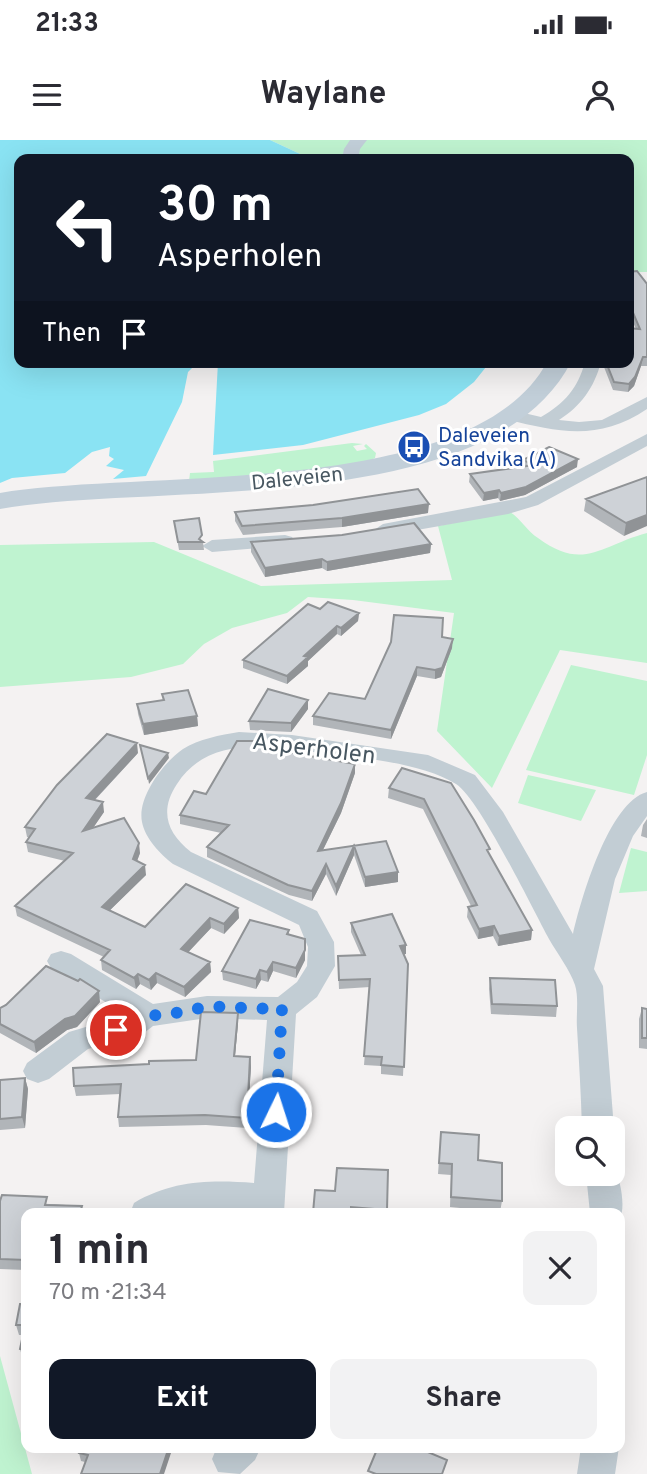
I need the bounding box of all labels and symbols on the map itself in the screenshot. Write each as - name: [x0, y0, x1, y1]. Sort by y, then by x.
- place label: Daleveien Sandvika (A): [438, 423, 556, 474]
- bus stop icon: Daleveien Sandvika (A): [395, 428, 433, 466]
- street label: Daleveien: [250, 461, 344, 498]
- street label: Asperholen: [250, 728, 377, 772]
- pin: [86, 1000, 146, 1060]
- position arrow: [239, 1075, 313, 1149]

